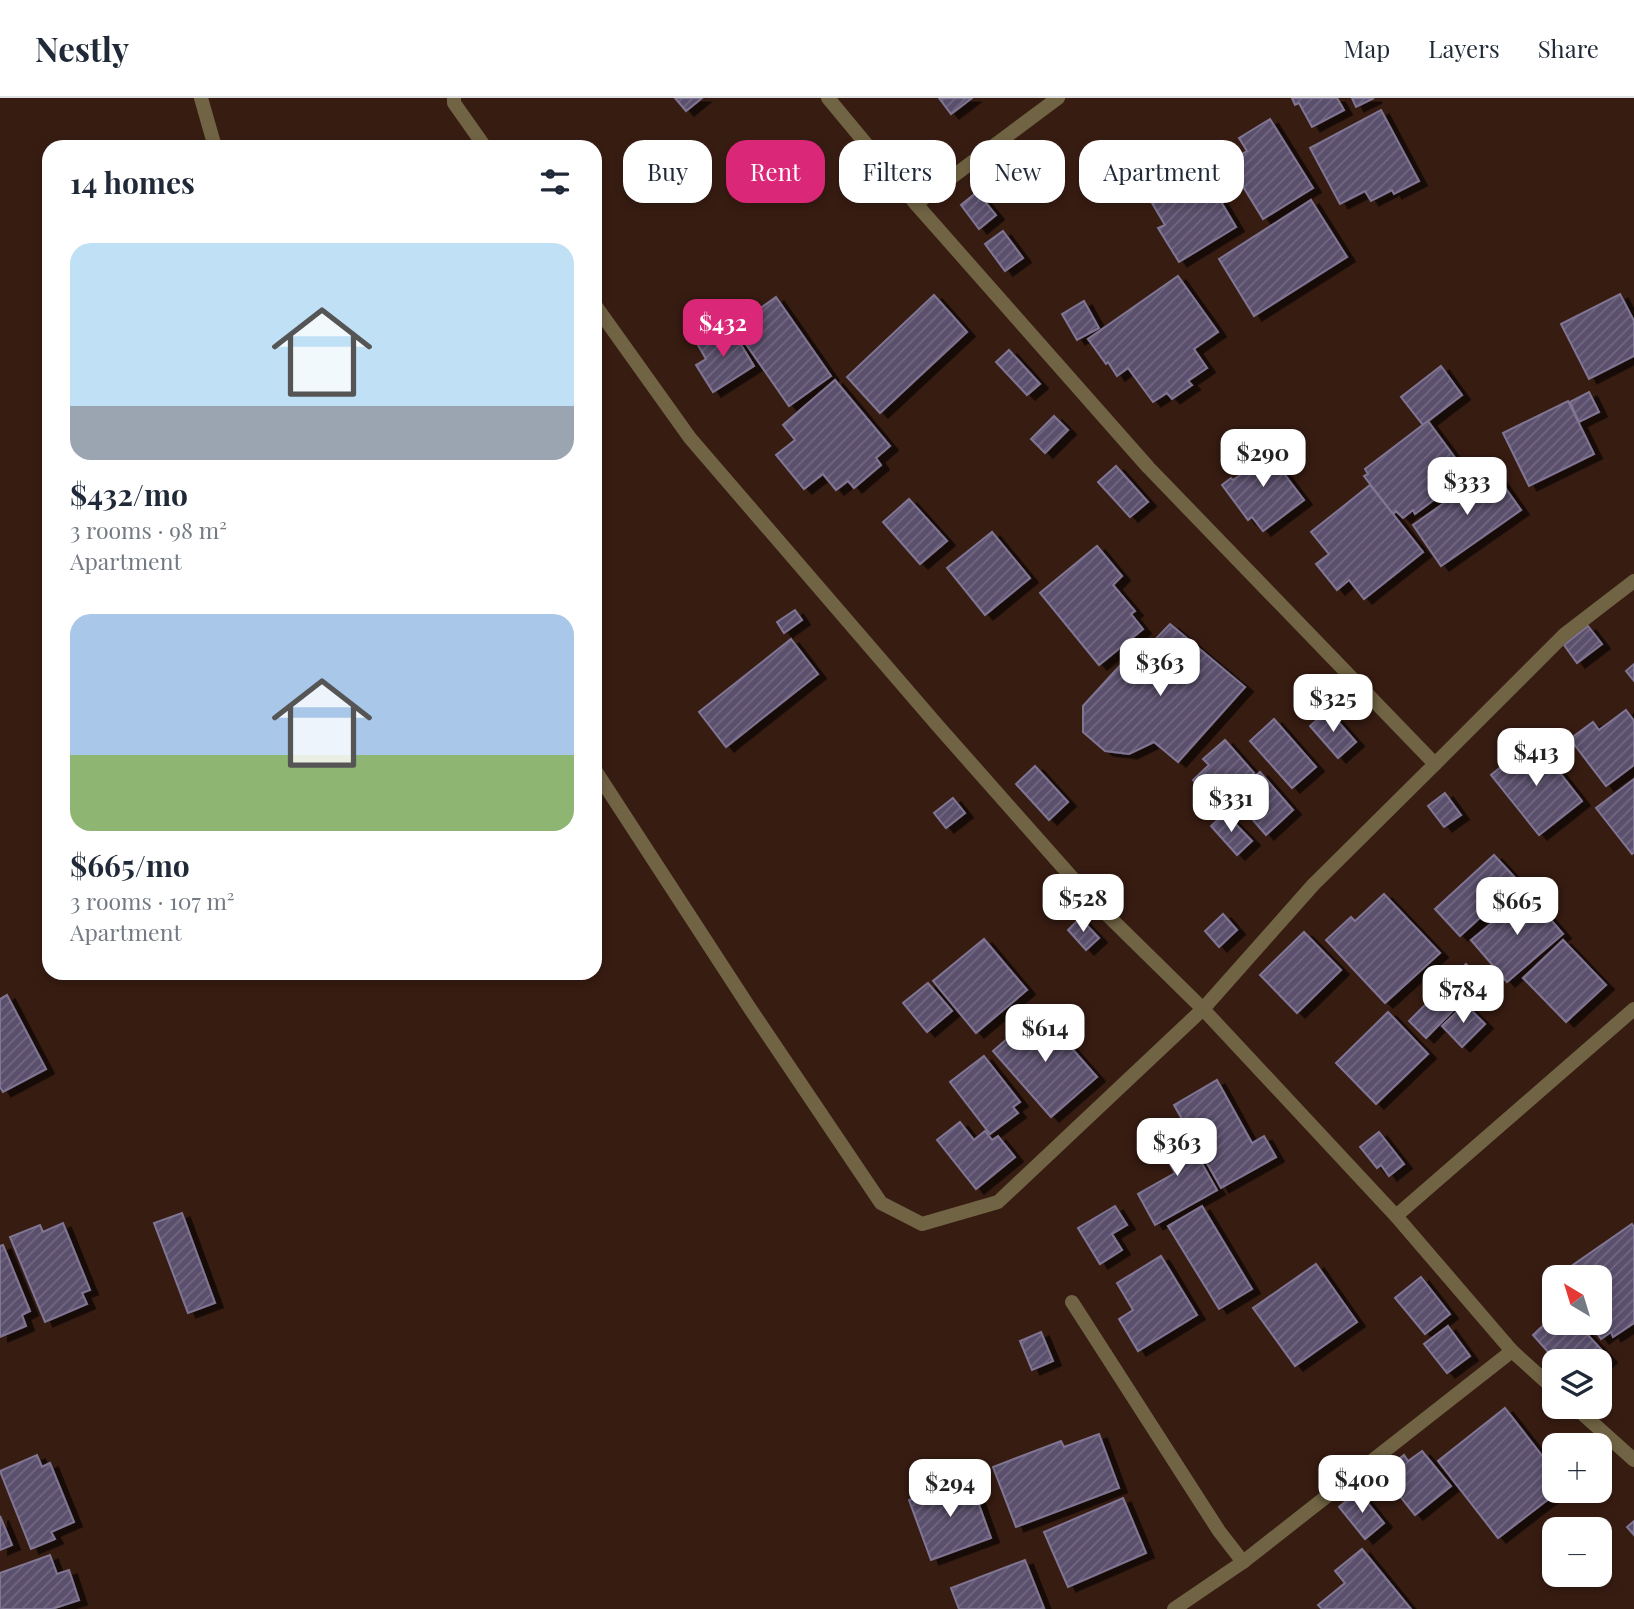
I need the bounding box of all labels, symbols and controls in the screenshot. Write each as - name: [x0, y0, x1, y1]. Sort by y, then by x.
- text: Nestly: [35, 26, 129, 70]
- text: Map: [1344, 32, 1390, 64]
- text: Layers: [1428, 32, 1500, 64]
- text: Share: [1538, 32, 1599, 64]
- chip: Buy: [623, 140, 712, 203]
- chip: Rent: [726, 140, 825, 203]
- chip: Filters: [839, 140, 956, 203]
- chip: New: [970, 140, 1065, 203]
- chip: Apartment: [1079, 140, 1244, 203]
- text: 14 homes: [70, 162, 195, 202]
- icon: filters: [536, 163, 574, 201]
- icon: home: [259, 289, 385, 415]
- pin: $432: [682, 300, 764, 359]
- text: $432: [699, 306, 747, 337]
- pin: $290: [1222, 430, 1304, 489]
- text: $290: [1237, 436, 1289, 467]
- pin: $333: [1426, 458, 1508, 517]
- text: $333: [1444, 464, 1490, 495]
- text: $432/mo: [70, 474, 188, 514]
- text: 3 rooms · 98 m²: [70, 514, 227, 545]
- text: Apartment: [70, 545, 182, 576]
- pin: $363: [1119, 638, 1201, 698]
- text: $363: [1136, 645, 1184, 676]
- icon: home: [259, 660, 385, 786]
- pin: $325: [1292, 674, 1374, 734]
- text: $325: [1310, 681, 1356, 712]
- pin: $413: [1495, 728, 1577, 788]
- text: $413: [1513, 735, 1559, 766]
- pin: $331: [1190, 774, 1272, 834]
- text: $331: [1209, 781, 1253, 812]
- text: $665/mo: [70, 845, 190, 885]
- pin: $528: [1042, 874, 1124, 934]
- pin: $665: [1476, 878, 1558, 937]
- text: $528: [1059, 881, 1107, 912]
- text: $665: [1492, 884, 1542, 915]
- text: 3 rooms · 107 m²: [70, 885, 235, 916]
- text: Apartment: [70, 916, 182, 947]
- pin: $784: [1422, 965, 1504, 1025]
- text: $784: [1439, 972, 1487, 1003]
- pin: $614: [1004, 1004, 1086, 1064]
- text: $614: [1021, 1011, 1069, 1042]
- pin: $363: [1136, 1118, 1218, 1178]
- text: $363: [1153, 1125, 1201, 1156]
- north arrow: [1542, 1265, 1612, 1335]
- map controls: [1542, 1265, 1612, 1587]
- button: layers: [1542, 1349, 1612, 1419]
- button: +: [1542, 1433, 1612, 1503]
- pin: $400: [1321, 1456, 1403, 1515]
- pin: $294: [909, 1460, 991, 1519]
- text: $400: [1334, 1462, 1390, 1493]
- text: $294: [925, 1466, 975, 1497]
- button: −: [1542, 1517, 1612, 1587]

